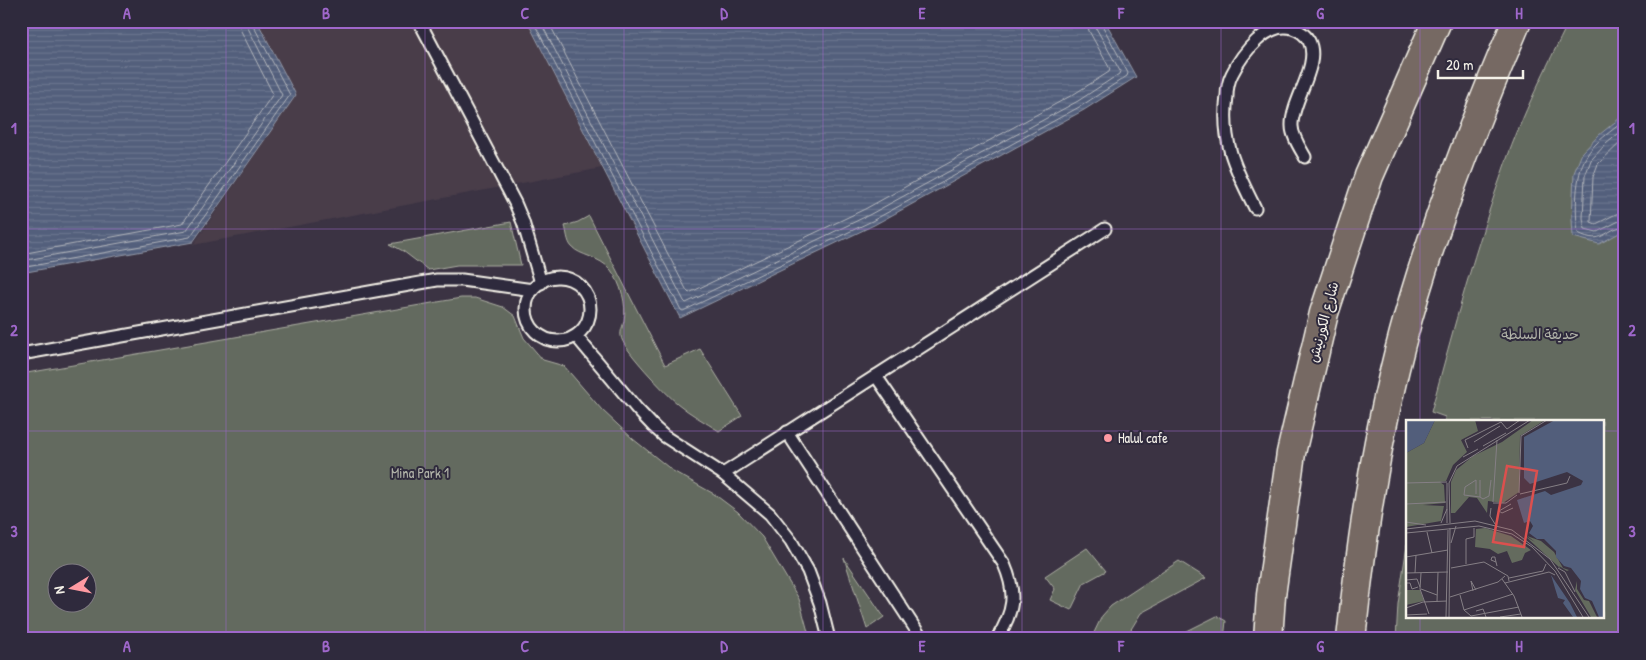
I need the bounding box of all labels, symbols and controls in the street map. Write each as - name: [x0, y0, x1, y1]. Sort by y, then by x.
- text: A: [123, 2, 131, 24]
- text: B: [322, 2, 330, 24]
- text: C: [521, 2, 530, 24]
- text: D: [720, 2, 728, 24]
- text: E: [918, 2, 926, 24]
- text: F: [1117, 2, 1125, 24]
- text: G: [1316, 2, 1324, 24]
- text: H: [1515, 2, 1523, 24]
- scale bar: [1438, 48, 1524, 80]
- text: 20 m: [1446, 54, 1473, 75]
- text: 1: [11, 117, 17, 139]
- text: 1: [1629, 117, 1635, 139]
- street label: شارع الكورنيش: [1303, 279, 1343, 365]
- text: 2: [10, 319, 18, 341]
- text: 2: [1628, 319, 1636, 341]
- park label: حديقة السلطة: [1501, 324, 1579, 343]
- inset map: [1406, 420, 1604, 618]
- place label: Halul cafe: [1118, 428, 1168, 447]
- marker: Halul cafe: [1102, 432, 1114, 444]
- park label: Mina Park 1: [391, 463, 449, 482]
- text: 3: [10, 520, 18, 542]
- text: 3: [1628, 520, 1636, 542]
- north arrow: [48, 562, 98, 612]
- text: N: [49, 584, 69, 596]
- text: A: [123, 635, 131, 657]
- text: B: [322, 635, 330, 657]
- text: C: [521, 635, 530, 657]
- text: D: [720, 635, 728, 657]
- text: E: [918, 635, 926, 657]
- text: F: [1117, 635, 1125, 657]
- text: G: [1316, 635, 1324, 657]
- text: H: [1515, 635, 1523, 657]

